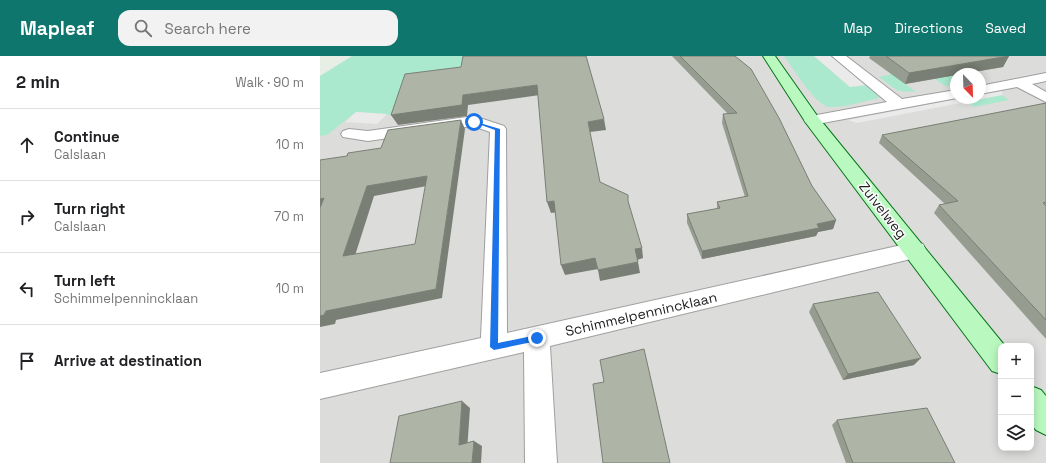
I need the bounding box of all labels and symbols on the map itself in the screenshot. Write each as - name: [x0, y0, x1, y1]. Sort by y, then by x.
- north arrow: [950, 68, 986, 104]
- route start: [465, 113, 483, 131]
- street label: Zuivelweg: [855, 178, 911, 242]
- street label: Schimmelpennincklaan: [563, 288, 719, 340]
- route end: [528, 329, 546, 347]

